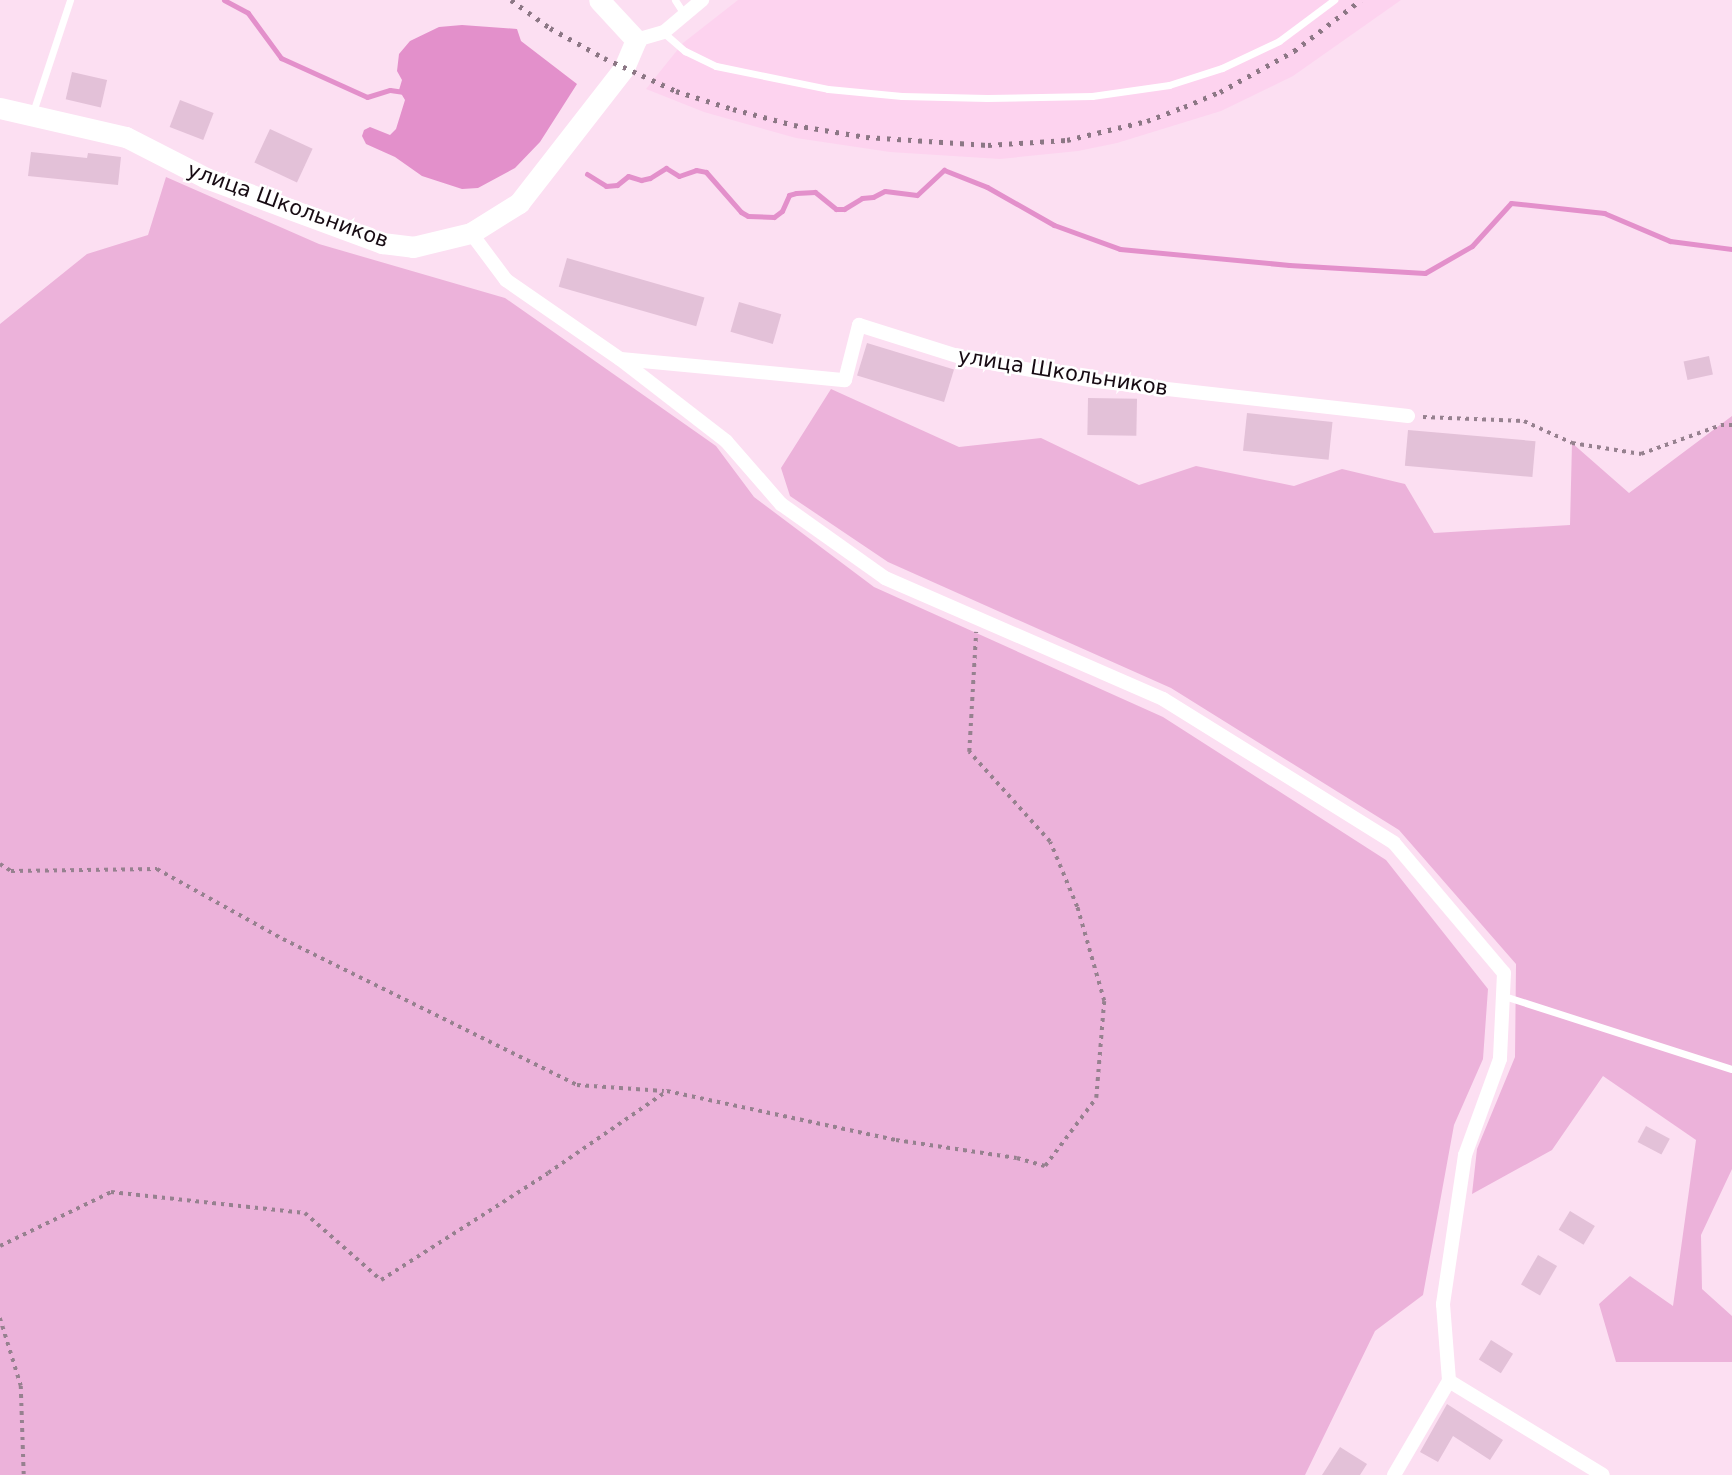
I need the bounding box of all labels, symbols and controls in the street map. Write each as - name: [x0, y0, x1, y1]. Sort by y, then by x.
- street label: улица Школьников: [184, 157, 392, 253]
- street label: улица Школьников: [956, 343, 1170, 401]

